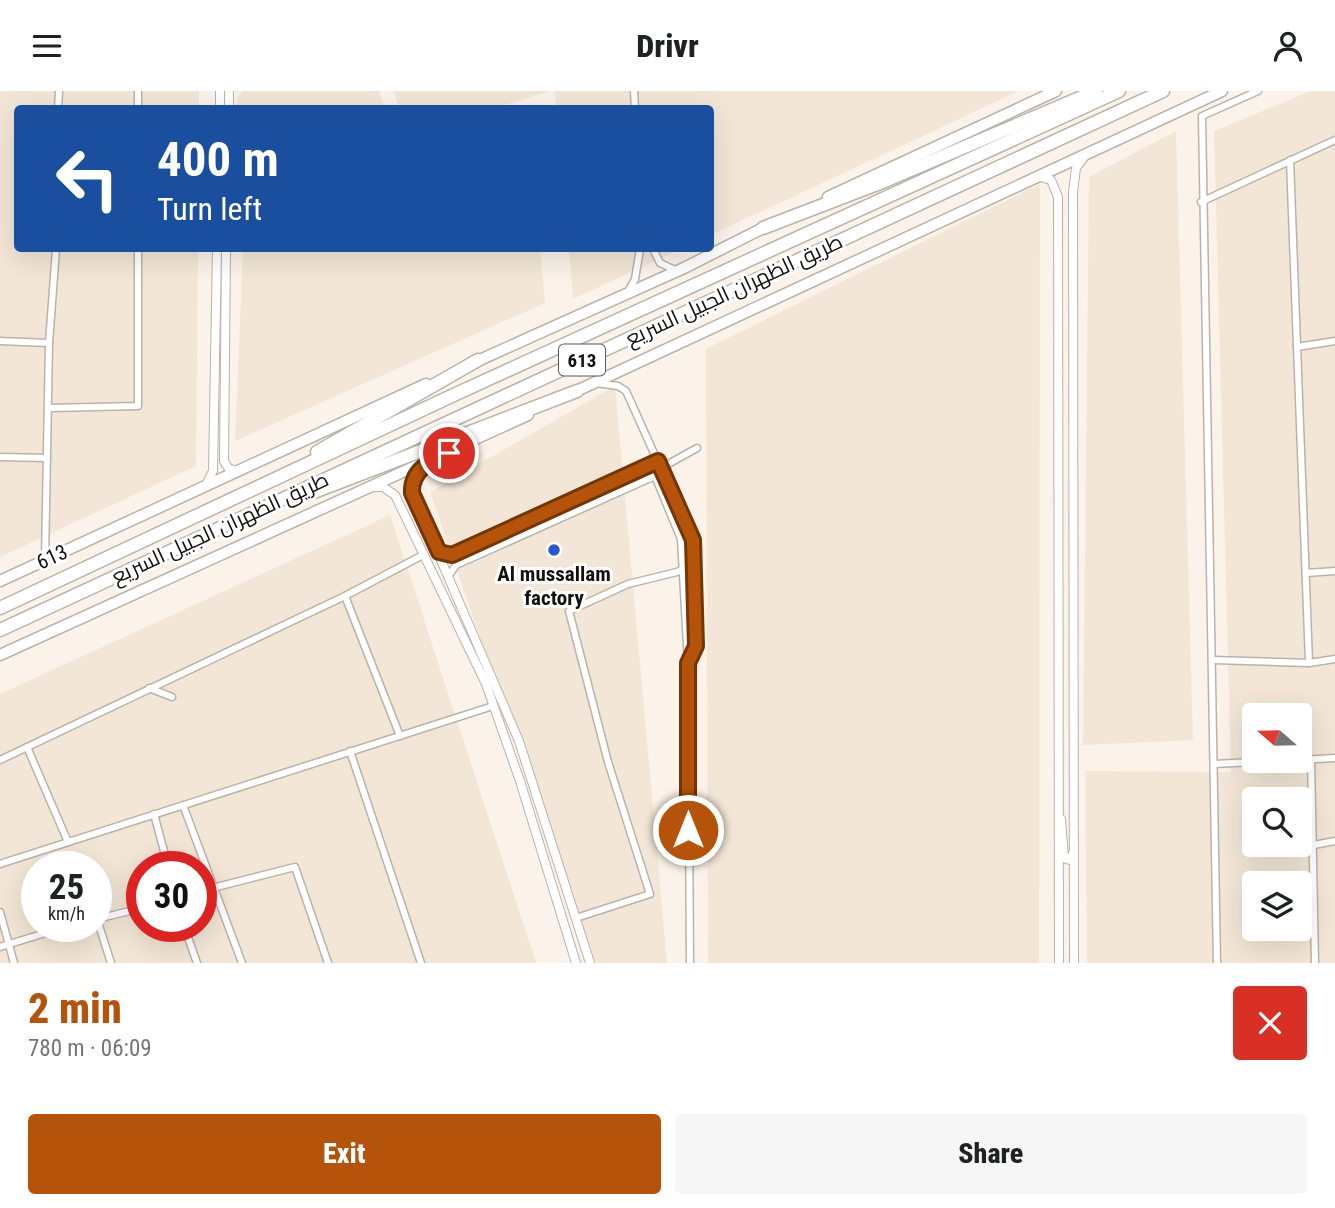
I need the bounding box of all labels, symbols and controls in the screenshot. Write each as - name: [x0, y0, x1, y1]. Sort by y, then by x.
- icon: menu: [28, 27, 66, 65]
- text: Drivr: [636, 27, 699, 65]
- icon: person: [1269, 27, 1307, 65]
- text: 400 m: [157, 131, 279, 188]
- icon: left: [42, 133, 133, 224]
- text: Turn left: [157, 190, 262, 228]
- street label: طريق الظهران الجبيل السريع: [622, 229, 847, 353]
- road number: 613: [559, 345, 605, 375]
- pin: [419, 423, 479, 483]
- icon: arrive: [430, 434, 468, 472]
- street label: طريق الظهران الجبيل السريع: [108, 467, 333, 591]
- street label: 613: [33, 540, 71, 574]
- marker: Al mussallam factory: [546, 542, 562, 558]
- place label: Al mussallam factory: [497, 562, 611, 610]
- north arrow: [1242, 703, 1312, 773]
- map controls: [1242, 703, 1312, 941]
- button: search: [1242, 787, 1312, 857]
- position arrow: [651, 793, 725, 867]
- speed limit sign: 30: [126, 851, 217, 942]
- text: 25: [49, 867, 84, 908]
- button: layers: [1242, 871, 1312, 941]
- text: km/h: [48, 903, 85, 924]
- text: 2 min: [28, 984, 122, 1033]
- button: close: [1233, 986, 1307, 1060]
- text: 780 m · 06:09: [28, 1035, 152, 1062]
- button: Exit: [28, 1114, 661, 1194]
- button: Share: [675, 1114, 1307, 1194]

